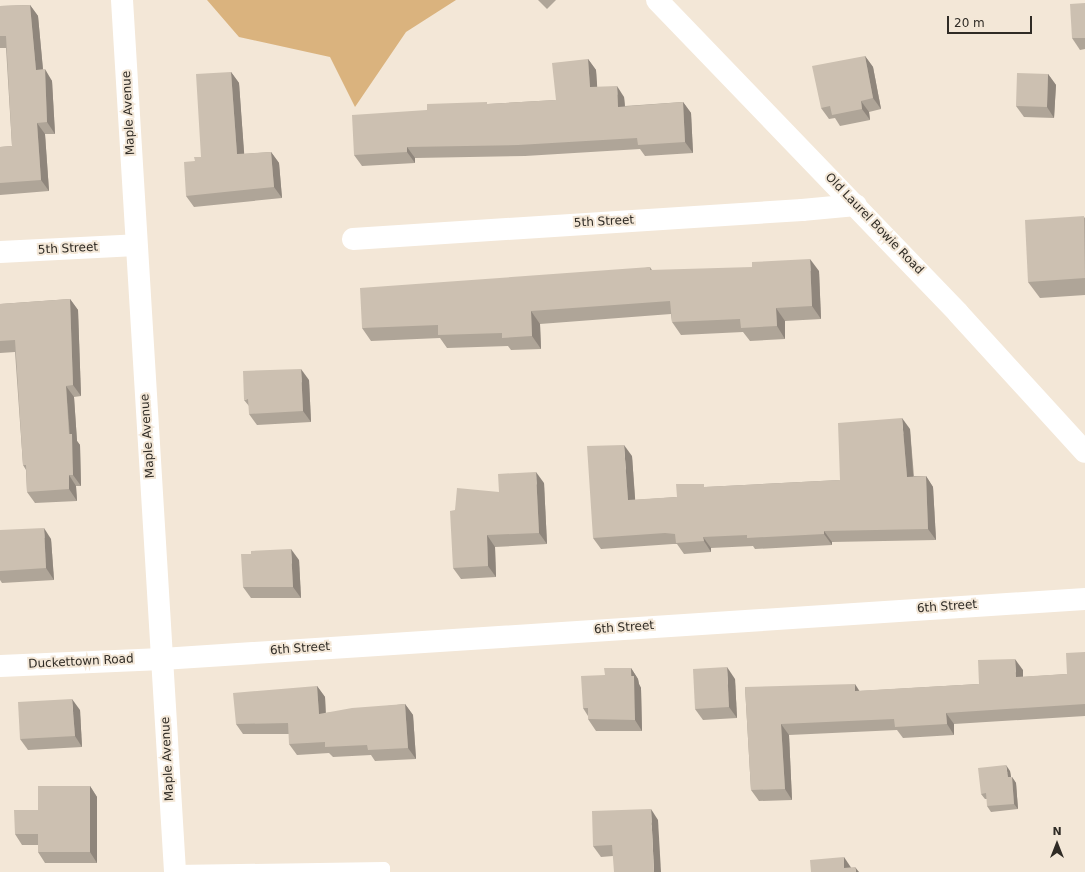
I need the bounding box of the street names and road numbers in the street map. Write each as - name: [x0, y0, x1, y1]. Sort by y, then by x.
- street label: Maple Avenue: [120, 70, 138, 156]
- street label: Old Laurel Bowie Road: [822, 170, 926, 278]
- street label: 5th Street: [574, 213, 634, 231]
- street label: 5th Street: [38, 240, 98, 258]
- street label: Maple Avenue: [138, 393, 158, 479]
- street label: 6th Street: [916, 598, 978, 616]
- street label: 6th Street: [593, 619, 655, 637]
- street label: 6th Street: [269, 640, 331, 658]
- street label: Duckettown Road: [28, 652, 134, 672]
- street label: Maple Avenue: [159, 716, 177, 802]

